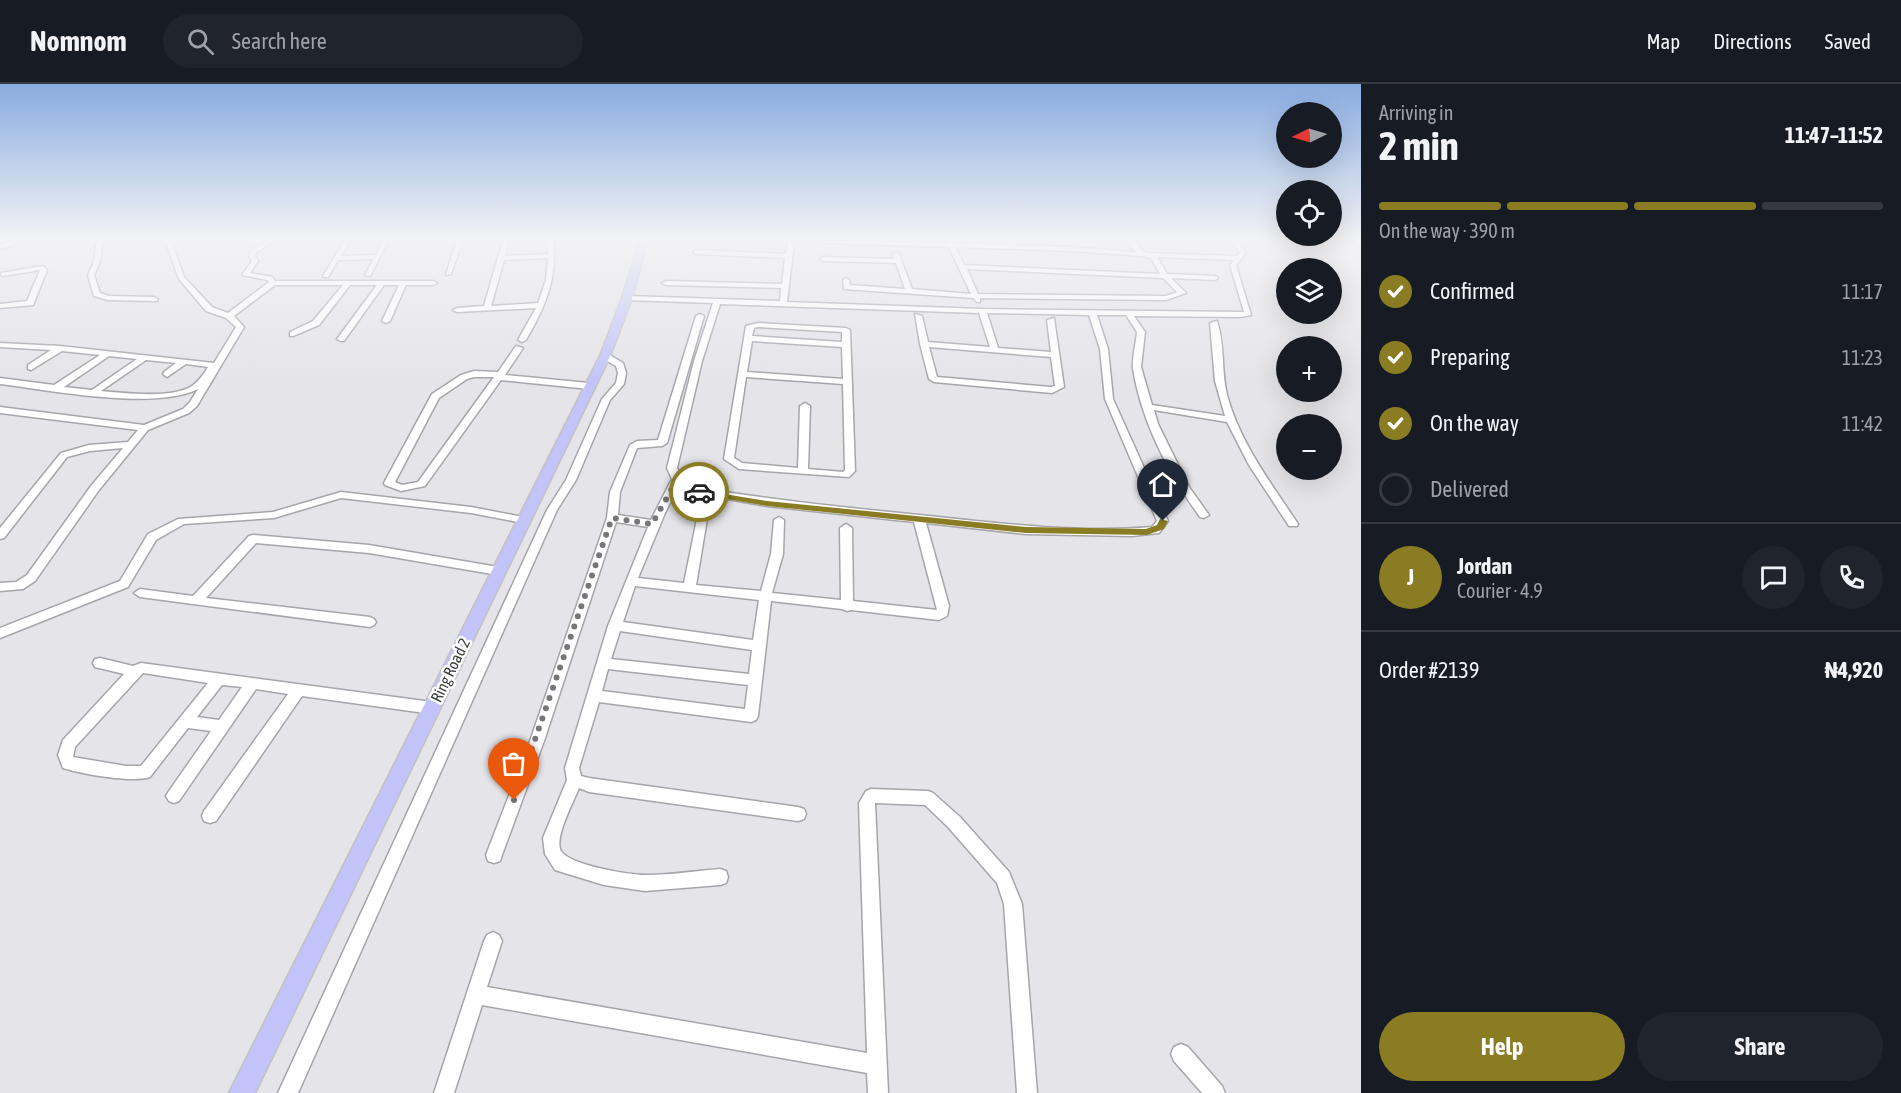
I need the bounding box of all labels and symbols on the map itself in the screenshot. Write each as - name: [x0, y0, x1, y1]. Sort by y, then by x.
- north arrow: [1276, 102, 1342, 168]
- pin: [1137, 459, 1188, 521]
- courier: [669, 462, 729, 522]
- street label: Ring Road 2: [427, 635, 474, 705]
- pin: [488, 738, 539, 800]

